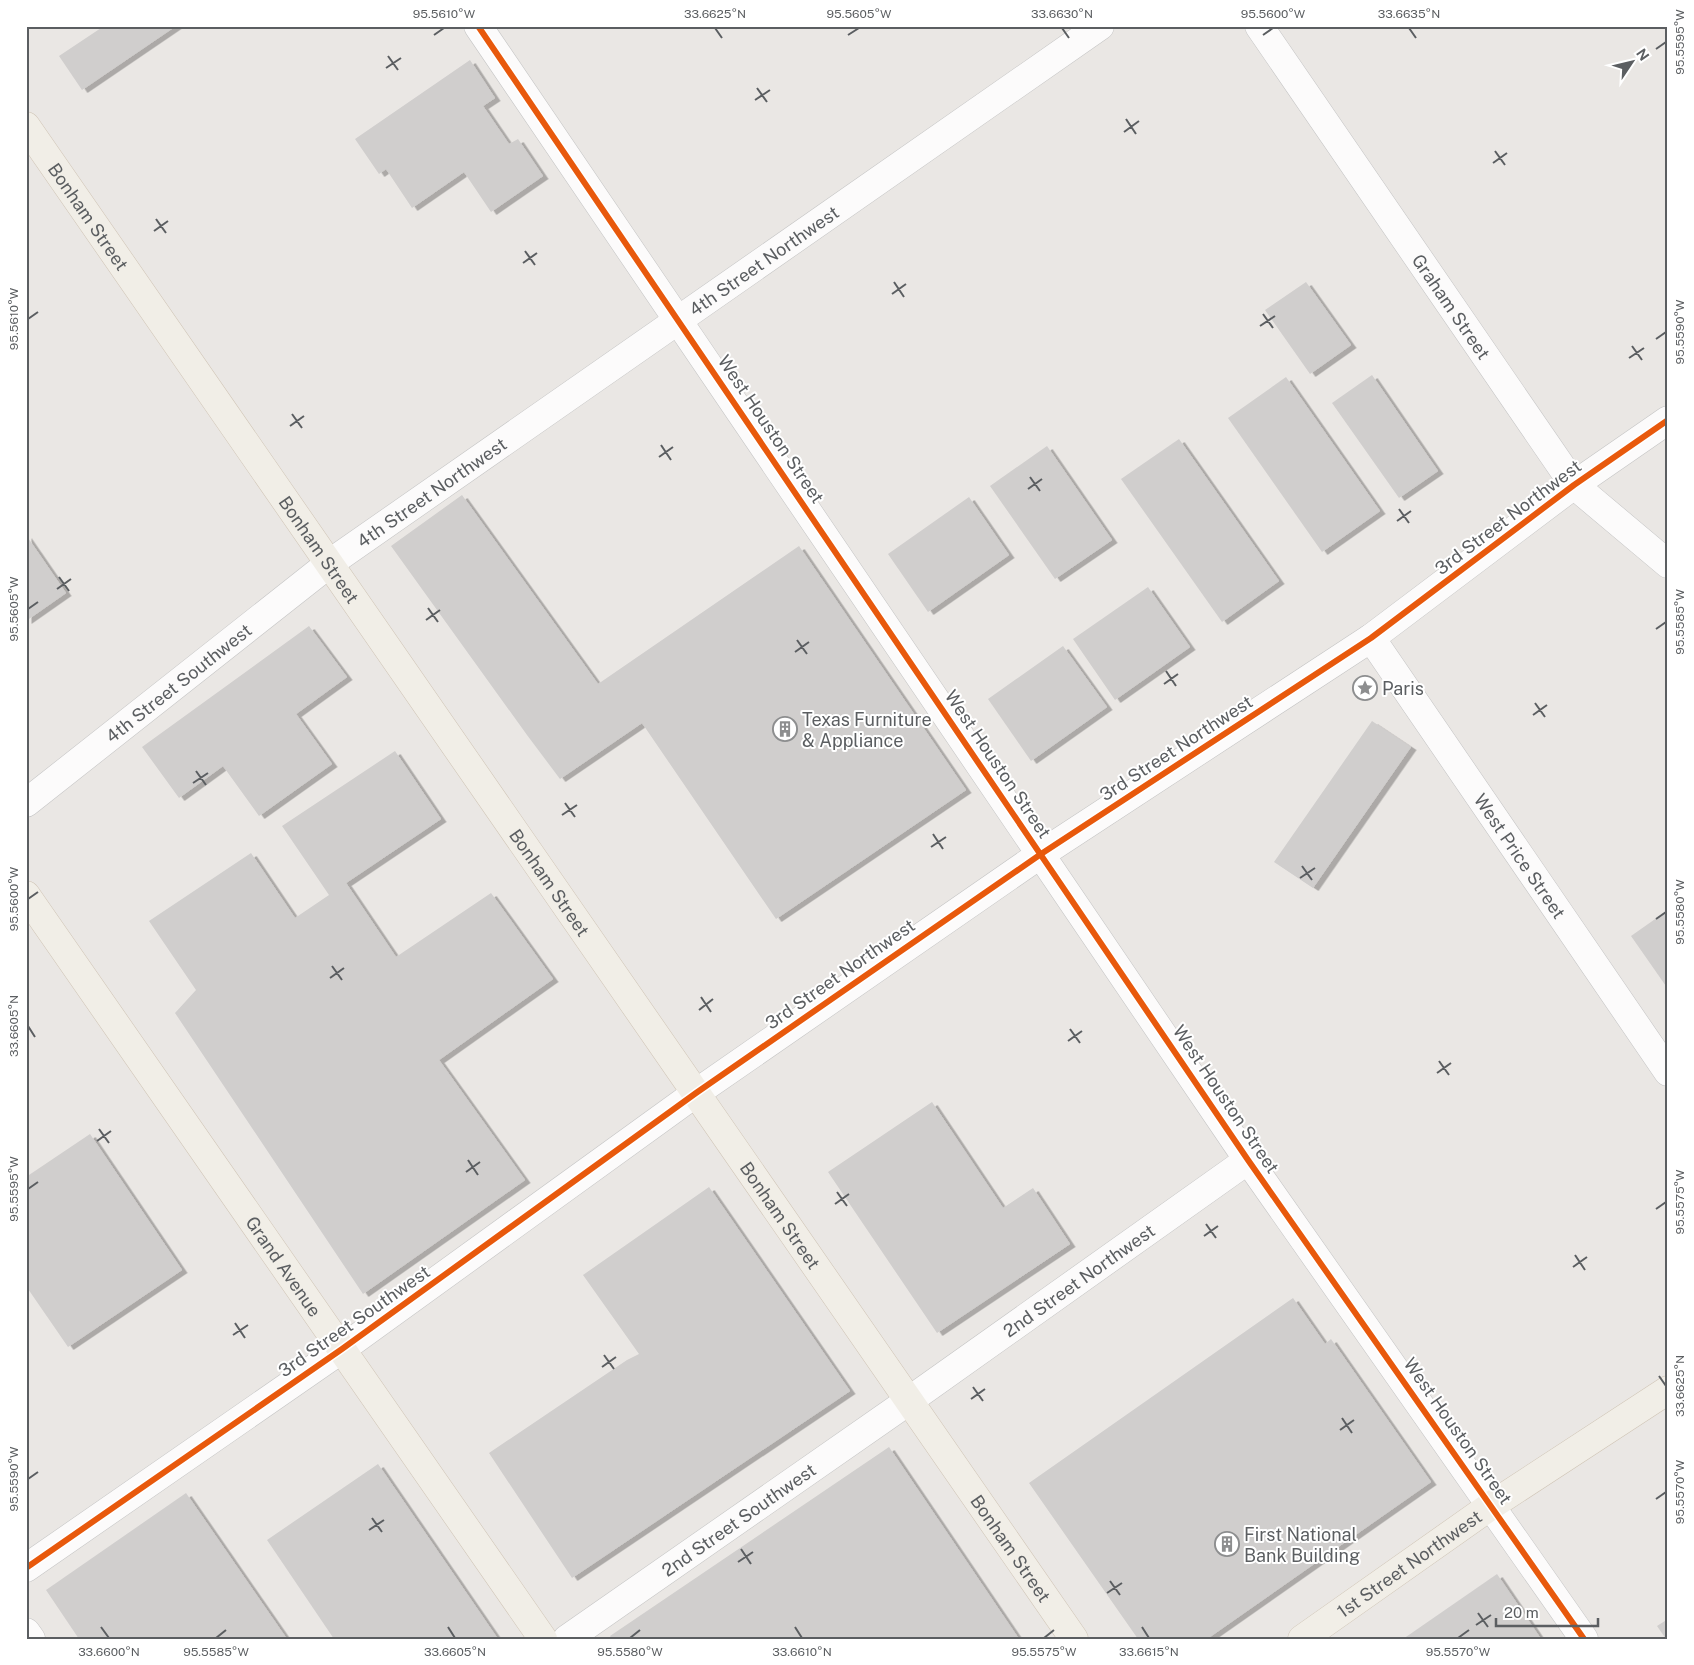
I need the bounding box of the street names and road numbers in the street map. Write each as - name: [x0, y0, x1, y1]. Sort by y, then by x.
- street label: Bonham Street: [44, 159, 133, 274]
- street label: 4th Street Northwest: [685, 201, 842, 320]
- street label: Graham Street: [1408, 250, 1495, 363]
- street label: West Houston Street: [714, 351, 828, 507]
- street label: 4th Street Northwest: [353, 433, 510, 552]
- street label: 3rd Street Northwest: [1431, 455, 1585, 579]
- street label: Bonham Street: [275, 492, 364, 607]
- street label: 4th Street Southwest: [101, 619, 255, 747]
- street label: West Houston Street: [941, 686, 1055, 842]
- street label: 3rd Street Northwest: [1096, 691, 1256, 805]
- street label: West Price Street: [1470, 789, 1570, 922]
- street label: Bonham Street: [505, 825, 594, 940]
- street label: 3rd Street Northwest: [761, 914, 919, 1034]
- street label: West Houston Street: [1169, 1021, 1283, 1177]
- street label: Bonham Street: [736, 1158, 825, 1273]
- street label: Grand Avenue: [242, 1212, 326, 1320]
- street label: 2nd Street Northwest: [999, 1219, 1158, 1341]
- street label: 3rd Street Southwest: [274, 1261, 434, 1381]
- street label: West Houston Street: [1399, 1354, 1517, 1508]
- street label: 2nd Street Southwest: [657, 1459, 820, 1580]
- street label: Bonham Street: [967, 1491, 1055, 1606]
- street label: 1st Street Northwest: [1333, 1505, 1485, 1622]

